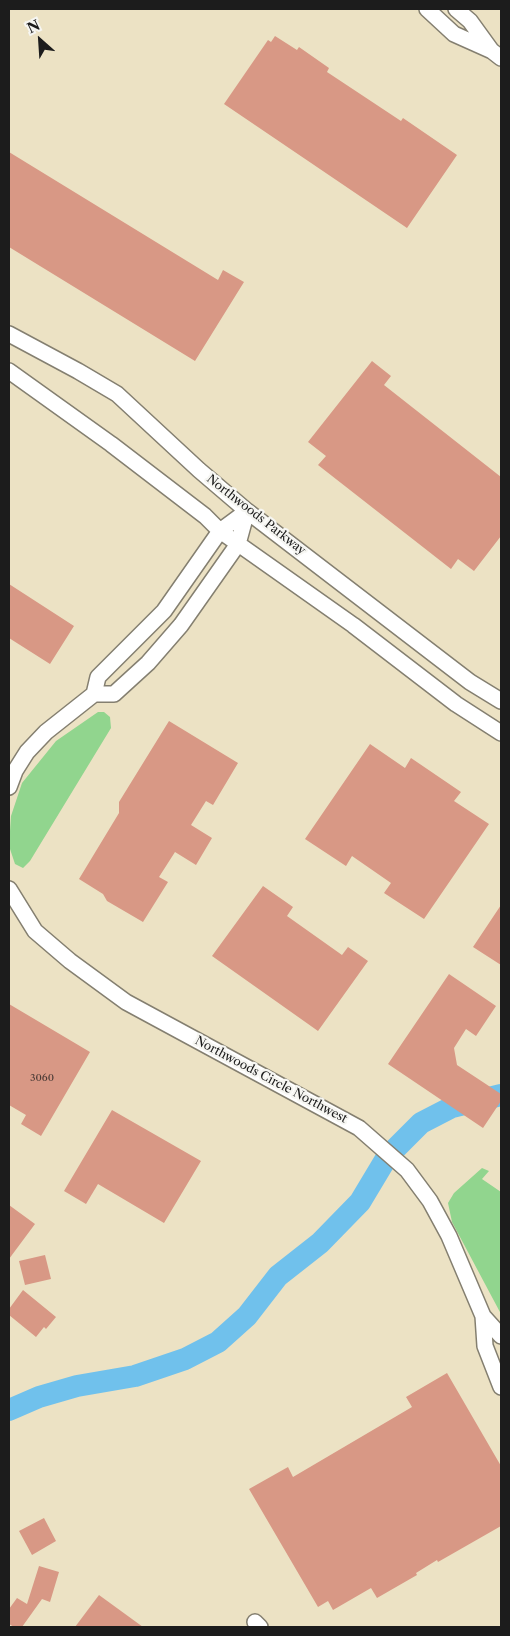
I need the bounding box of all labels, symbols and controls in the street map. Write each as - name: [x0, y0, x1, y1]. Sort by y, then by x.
- north arrow: [15, 15, 65, 65]
- text: N: [24, 16, 43, 37]
- street label: Northwoods Parkway: [204, 472, 308, 558]
- street label: Northwoods Circle Northwest: [192, 1034, 350, 1126]
- house number: 3060: [30, 1072, 54, 1084]

